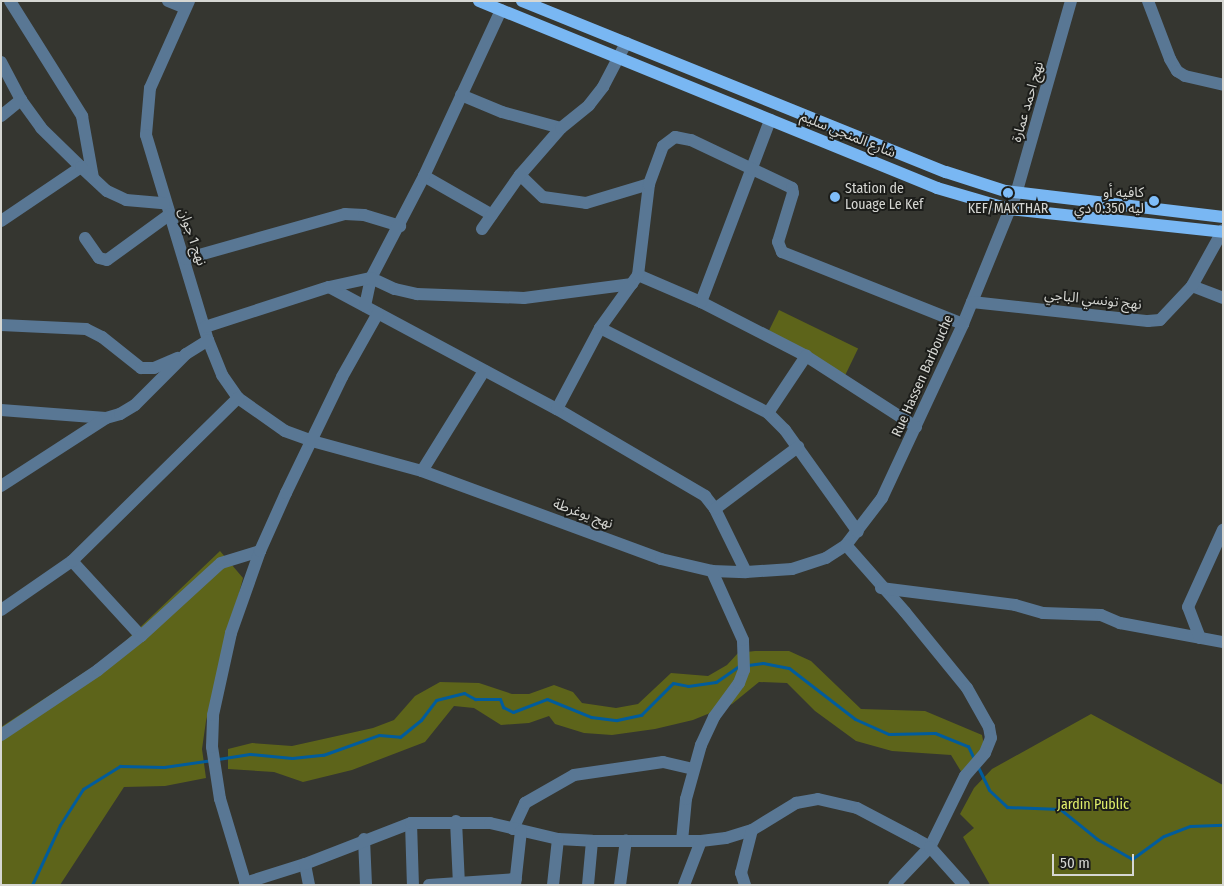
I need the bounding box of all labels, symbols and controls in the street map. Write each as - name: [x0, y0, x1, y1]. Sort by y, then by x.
- street label: نهج احمد عمارة: [1008, 60, 1048, 144]
- street label: شارع المنجي سليم: [798, 108, 898, 162]
- place label: Station de Louage Le Kef: [845, 181, 923, 213]
- place label: كافيه أو ليه 0.350 دي: [1074, 185, 1144, 218]
- marker: KEF/MAKTHAR: [1002, 187, 1014, 199]
- marker: Station de Louage Le Kef: [829, 191, 841, 203]
- marker: كافيه أو ليه 0.350 دي: [1148, 195, 1160, 207]
- place label: KEF/MAKTHAR: [968, 201, 1048, 217]
- street label: نهج 1 جوان: [174, 206, 210, 268]
- street label: نهج تونسي الباجي: [1044, 287, 1142, 313]
- street label: Rue Hassen Barbouche: [889, 312, 957, 440]
- street label: نهج يوغرطة: [551, 495, 615, 533]
- park label: Jardin Public: [1057, 797, 1129, 813]
- scale bar: [1054, 844, 1136, 876]
- text: 50 m: [1060, 854, 1090, 872]

